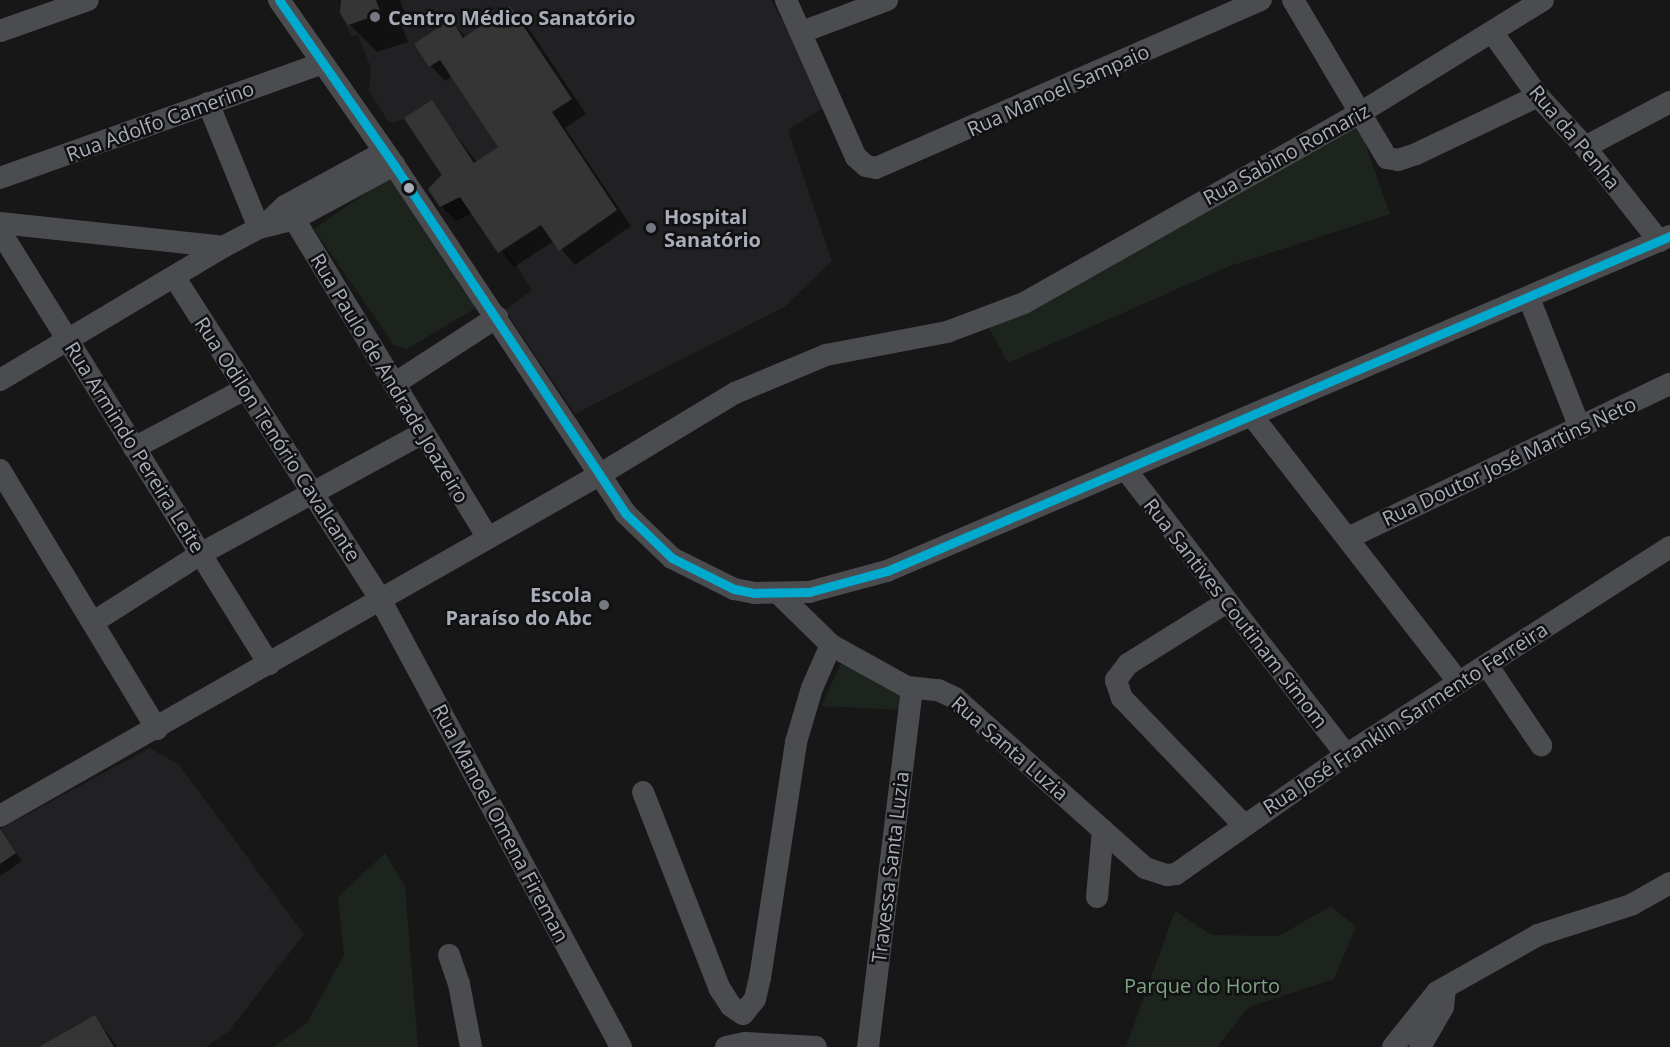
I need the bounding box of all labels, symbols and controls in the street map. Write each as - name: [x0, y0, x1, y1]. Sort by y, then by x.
- place label: Centro Médico Sanatório: [388, 5, 635, 29]
- marker: Centro Médico Sanatório: [366, 8, 384, 26]
- street label: Rua Manoel Sampaio: [963, 39, 1153, 141]
- street label: Rua Adolfo Camerino: [63, 76, 257, 166]
- street label: Rua da Penha: [1525, 80, 1625, 194]
- street label: Rua Sabino Romariz: [1199, 98, 1373, 210]
- unlabelled marker: [403, 182, 415, 194]
- place label: Hospital Sanatório: [664, 204, 761, 251]
- marker: Hospital Sanatório: [642, 219, 660, 237]
- street label: Rua Paulo de Andrade Joazeiro: [306, 249, 474, 507]
- street label: Rua Odilon Tenório Cavalcante: [190, 312, 366, 566]
- street label: Rua Armindo Pereira Leite: [60, 337, 210, 557]
- street label: Rua Doutor José Martins Neto: [1378, 391, 1640, 531]
- street label: Rua Santives Coutinam Simom: [1139, 493, 1333, 733]
- place label: Escola Paraíso do Abc: [446, 582, 592, 629]
- marker: Escola Paraíso do Abc: [597, 598, 611, 612]
- street label: Rua José Franklin Sarmento Ferreira: [1258, 617, 1552, 819]
- street label: Rua Santa Luzia: [947, 691, 1073, 805]
- street label: Rua Manoel Omena Fireman: [428, 700, 574, 946]
- street label: Travessa Santa Luzia: [866, 770, 914, 964]
- park label: Parque do Horto: [1124, 973, 1280, 997]

